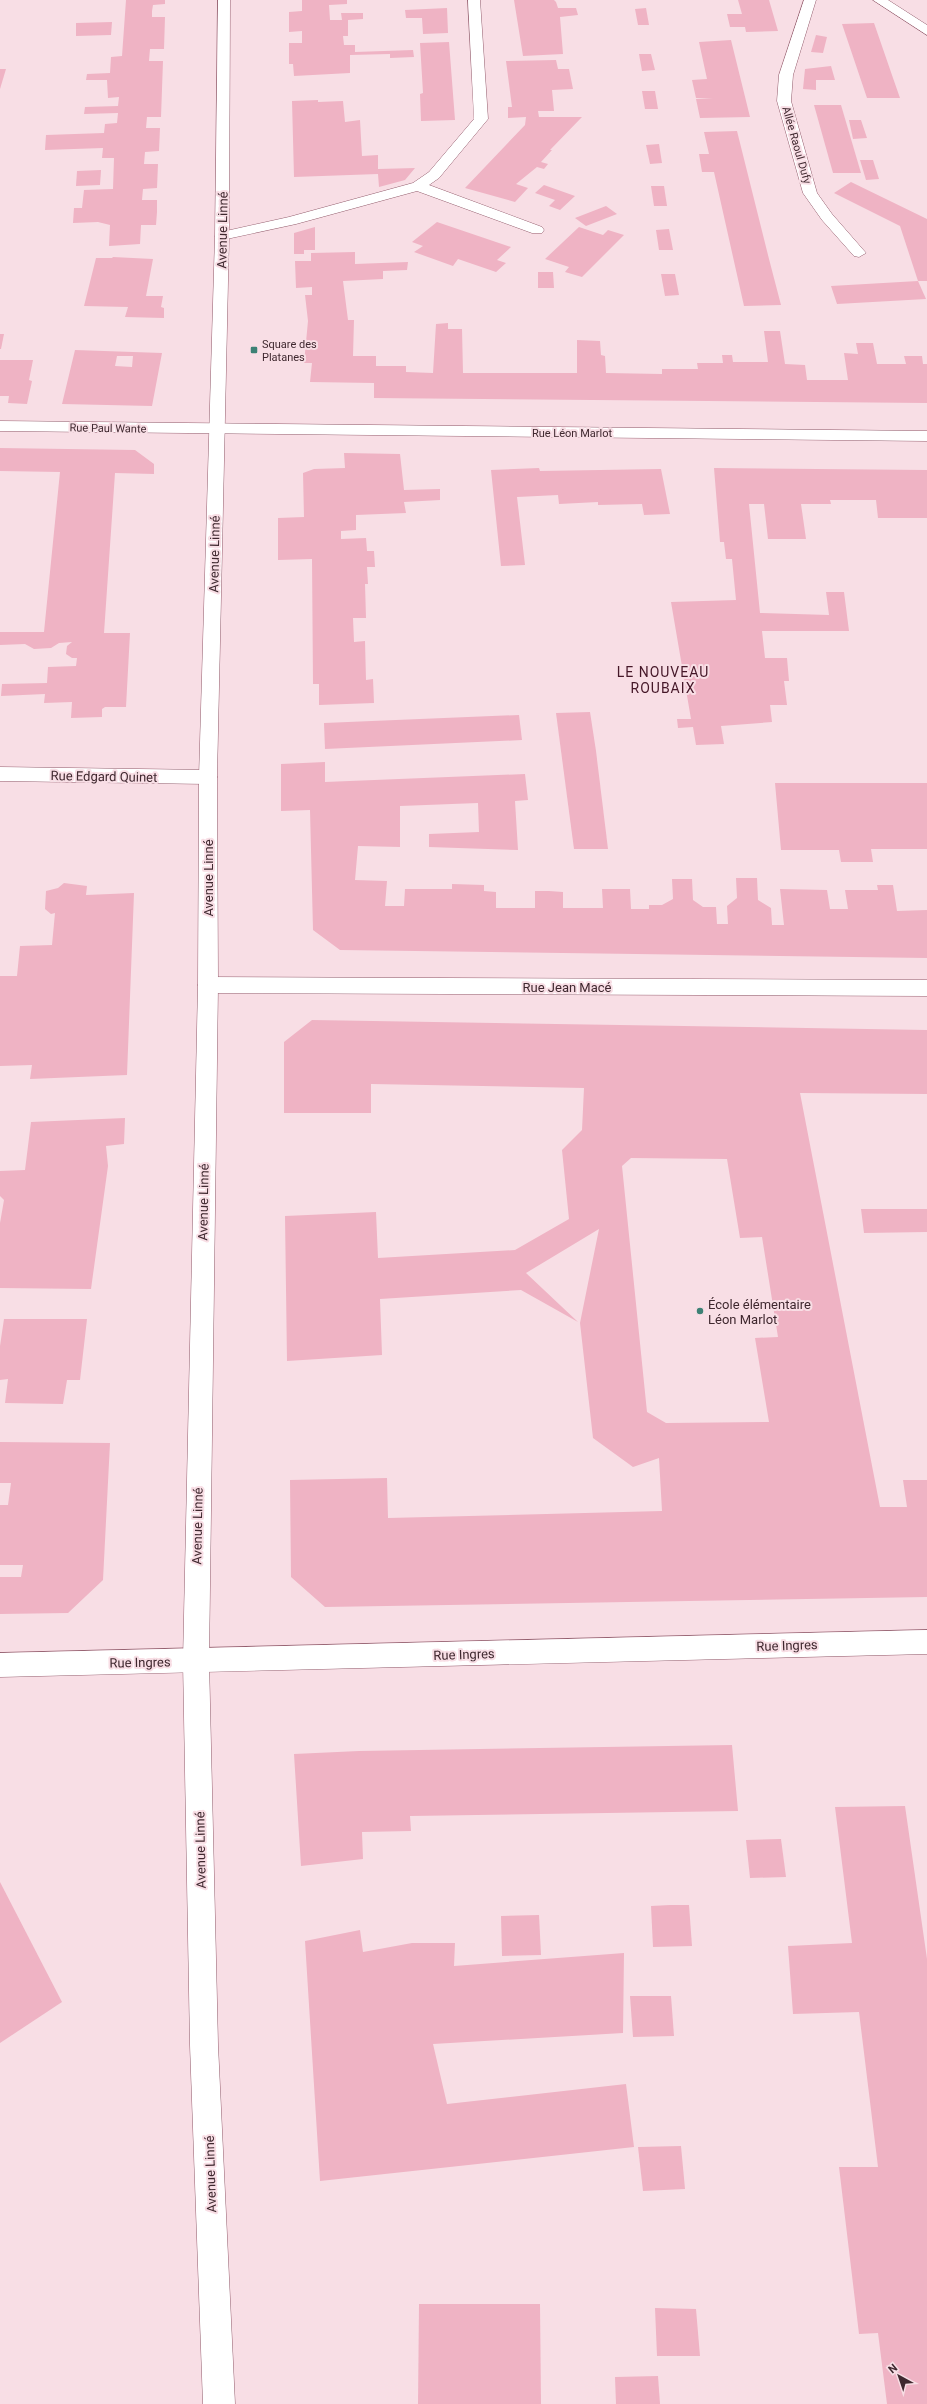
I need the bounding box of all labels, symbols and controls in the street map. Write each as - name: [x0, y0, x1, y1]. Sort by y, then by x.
- street label: Allée Raoul Dufy: [779, 105, 814, 186]
- street label: Avenue Linné: [214, 191, 231, 269]
- place label: Square des Platanes: [262, 338, 317, 364]
- marker: Square des Platanes: [249, 345, 259, 355]
- street label: Rue Paul Wante: [69, 421, 147, 436]
- street label: Rue Léon Marlot: [532, 427, 612, 440]
- street label: Avenue Linné: [206, 515, 223, 593]
- district label: LE NOUVEAU ROUBAIX: [617, 664, 709, 696]
- street label: Rue Edgard Quinet: [51, 768, 157, 785]
- street label: Avenue Linné: [201, 839, 216, 917]
- street label: Rue Jean Macé: [523, 980, 612, 995]
- street label: Avenue Linné: [195, 1163, 212, 1241]
- place label: École élémentaire Léon Marlot: [708, 1297, 811, 1327]
- marker: École élémentaire Léon Marlot: [695, 1306, 705, 1316]
- street label: Avenue Linné: [189, 1487, 206, 1565]
- street label: Rue Ingres: [756, 1637, 818, 1654]
- street label: Rue Ingres: [433, 1646, 495, 1663]
- street label: Rue Ingres: [109, 1654, 171, 1671]
- street label: Avenue Linné: [192, 1811, 209, 1889]
- street label: Avenue Linné: [202, 2135, 219, 2213]
- north arrow: [879, 2356, 919, 2396]
- text: N: [886, 2361, 900, 2376]

